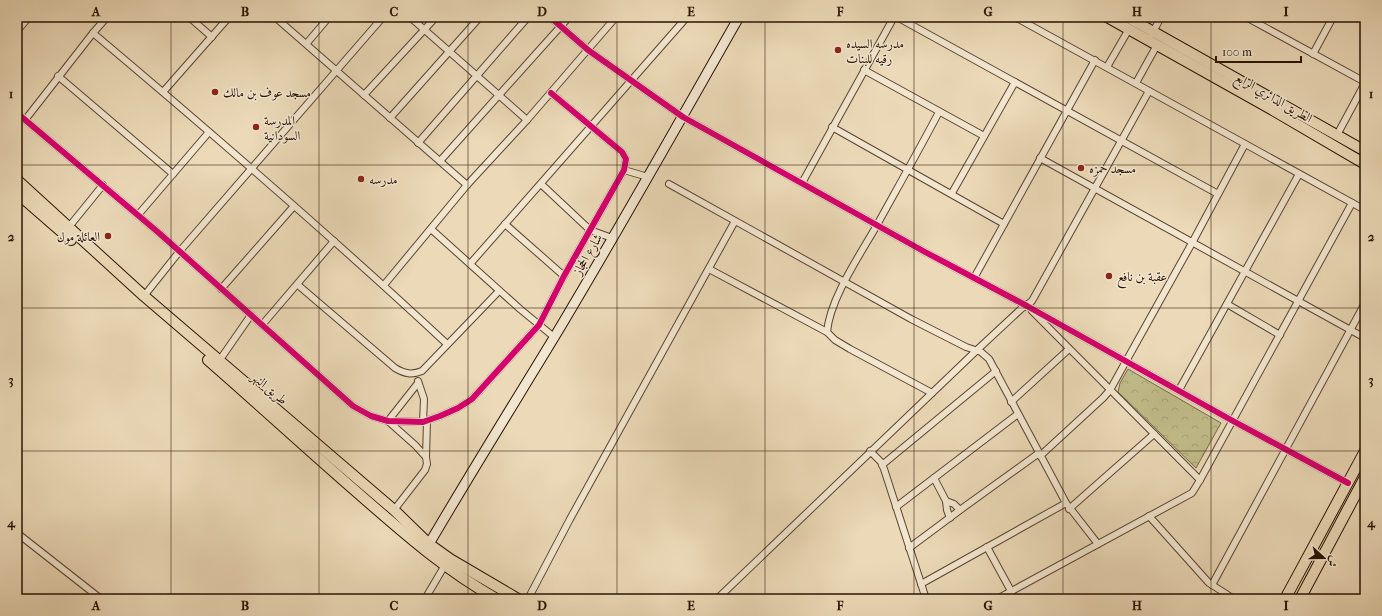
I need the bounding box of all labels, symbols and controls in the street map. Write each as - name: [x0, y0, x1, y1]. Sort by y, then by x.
- text: A: [91, 4, 101, 19]
- text: B: [241, 4, 250, 19]
- text: C: [390, 4, 399, 19]
- text: D: [537, 4, 547, 19]
- text: E: [687, 4, 695, 19]
- text: F: [836, 4, 844, 19]
- text: G: [983, 4, 993, 19]
- text: H: [1132, 4, 1143, 19]
- text: I: [1283, 4, 1289, 19]
- place label: مدرسه السيده رقيه للبنات: [846, 36, 904, 67]
- scale bar: [1216, 38, 1301, 64]
- marker: مدرسه السيده رقيه للبنات: [833, 45, 843, 55]
- text: 100 m: [1222, 45, 1252, 59]
- street label: الطريق الدائري الرابع: [1230, 69, 1315, 130]
- place label: مسجد عوف بن مالك: [223, 85, 311, 101]
- text: 1: [9, 86, 14, 101]
- text: 1: [1369, 86, 1374, 101]
- marker: مسجد عوف بن مالك: [210, 87, 220, 97]
- place label: المدرسة السودانية: [264, 113, 300, 144]
- marker: المدرسة السودانية: [251, 122, 261, 132]
- place label: مسجد حمزه: [1089, 161, 1136, 177]
- marker: مسجد حمزه: [1076, 163, 1086, 173]
- place label: مدرسه: [369, 172, 398, 188]
- marker: مدرسه: [356, 174, 366, 184]
- text: 2: [8, 229, 15, 244]
- place label: العائلة مول: [57, 229, 100, 245]
- text: 2: [1368, 229, 1375, 244]
- marker: العائلة مول: [103, 231, 113, 241]
- street label: شارع الحجاز: [569, 231, 609, 281]
- place label: عقبة بن نافع: [1117, 269, 1167, 289]
- marker: عقبة بن نافع: [1104, 271, 1114, 281]
- street label: طريق النهر: [247, 368, 291, 408]
- text: 3: [8, 372, 14, 388]
- text: 3: [1368, 372, 1374, 388]
- text: 4: [6, 515, 16, 531]
- text: 4: [1366, 515, 1376, 531]
- north arrow: [1304, 538, 1344, 578]
- text: ش: [1325, 554, 1341, 569]
- text: A: [91, 598, 101, 613]
- text: B: [241, 598, 250, 613]
- text: C: [390, 598, 399, 613]
- text: D: [537, 598, 547, 613]
- text: E: [687, 598, 695, 613]
- text: F: [836, 598, 844, 613]
- text: G: [983, 598, 993, 613]
- text: H: [1132, 598, 1143, 613]
- text: I: [1283, 598, 1289, 613]

